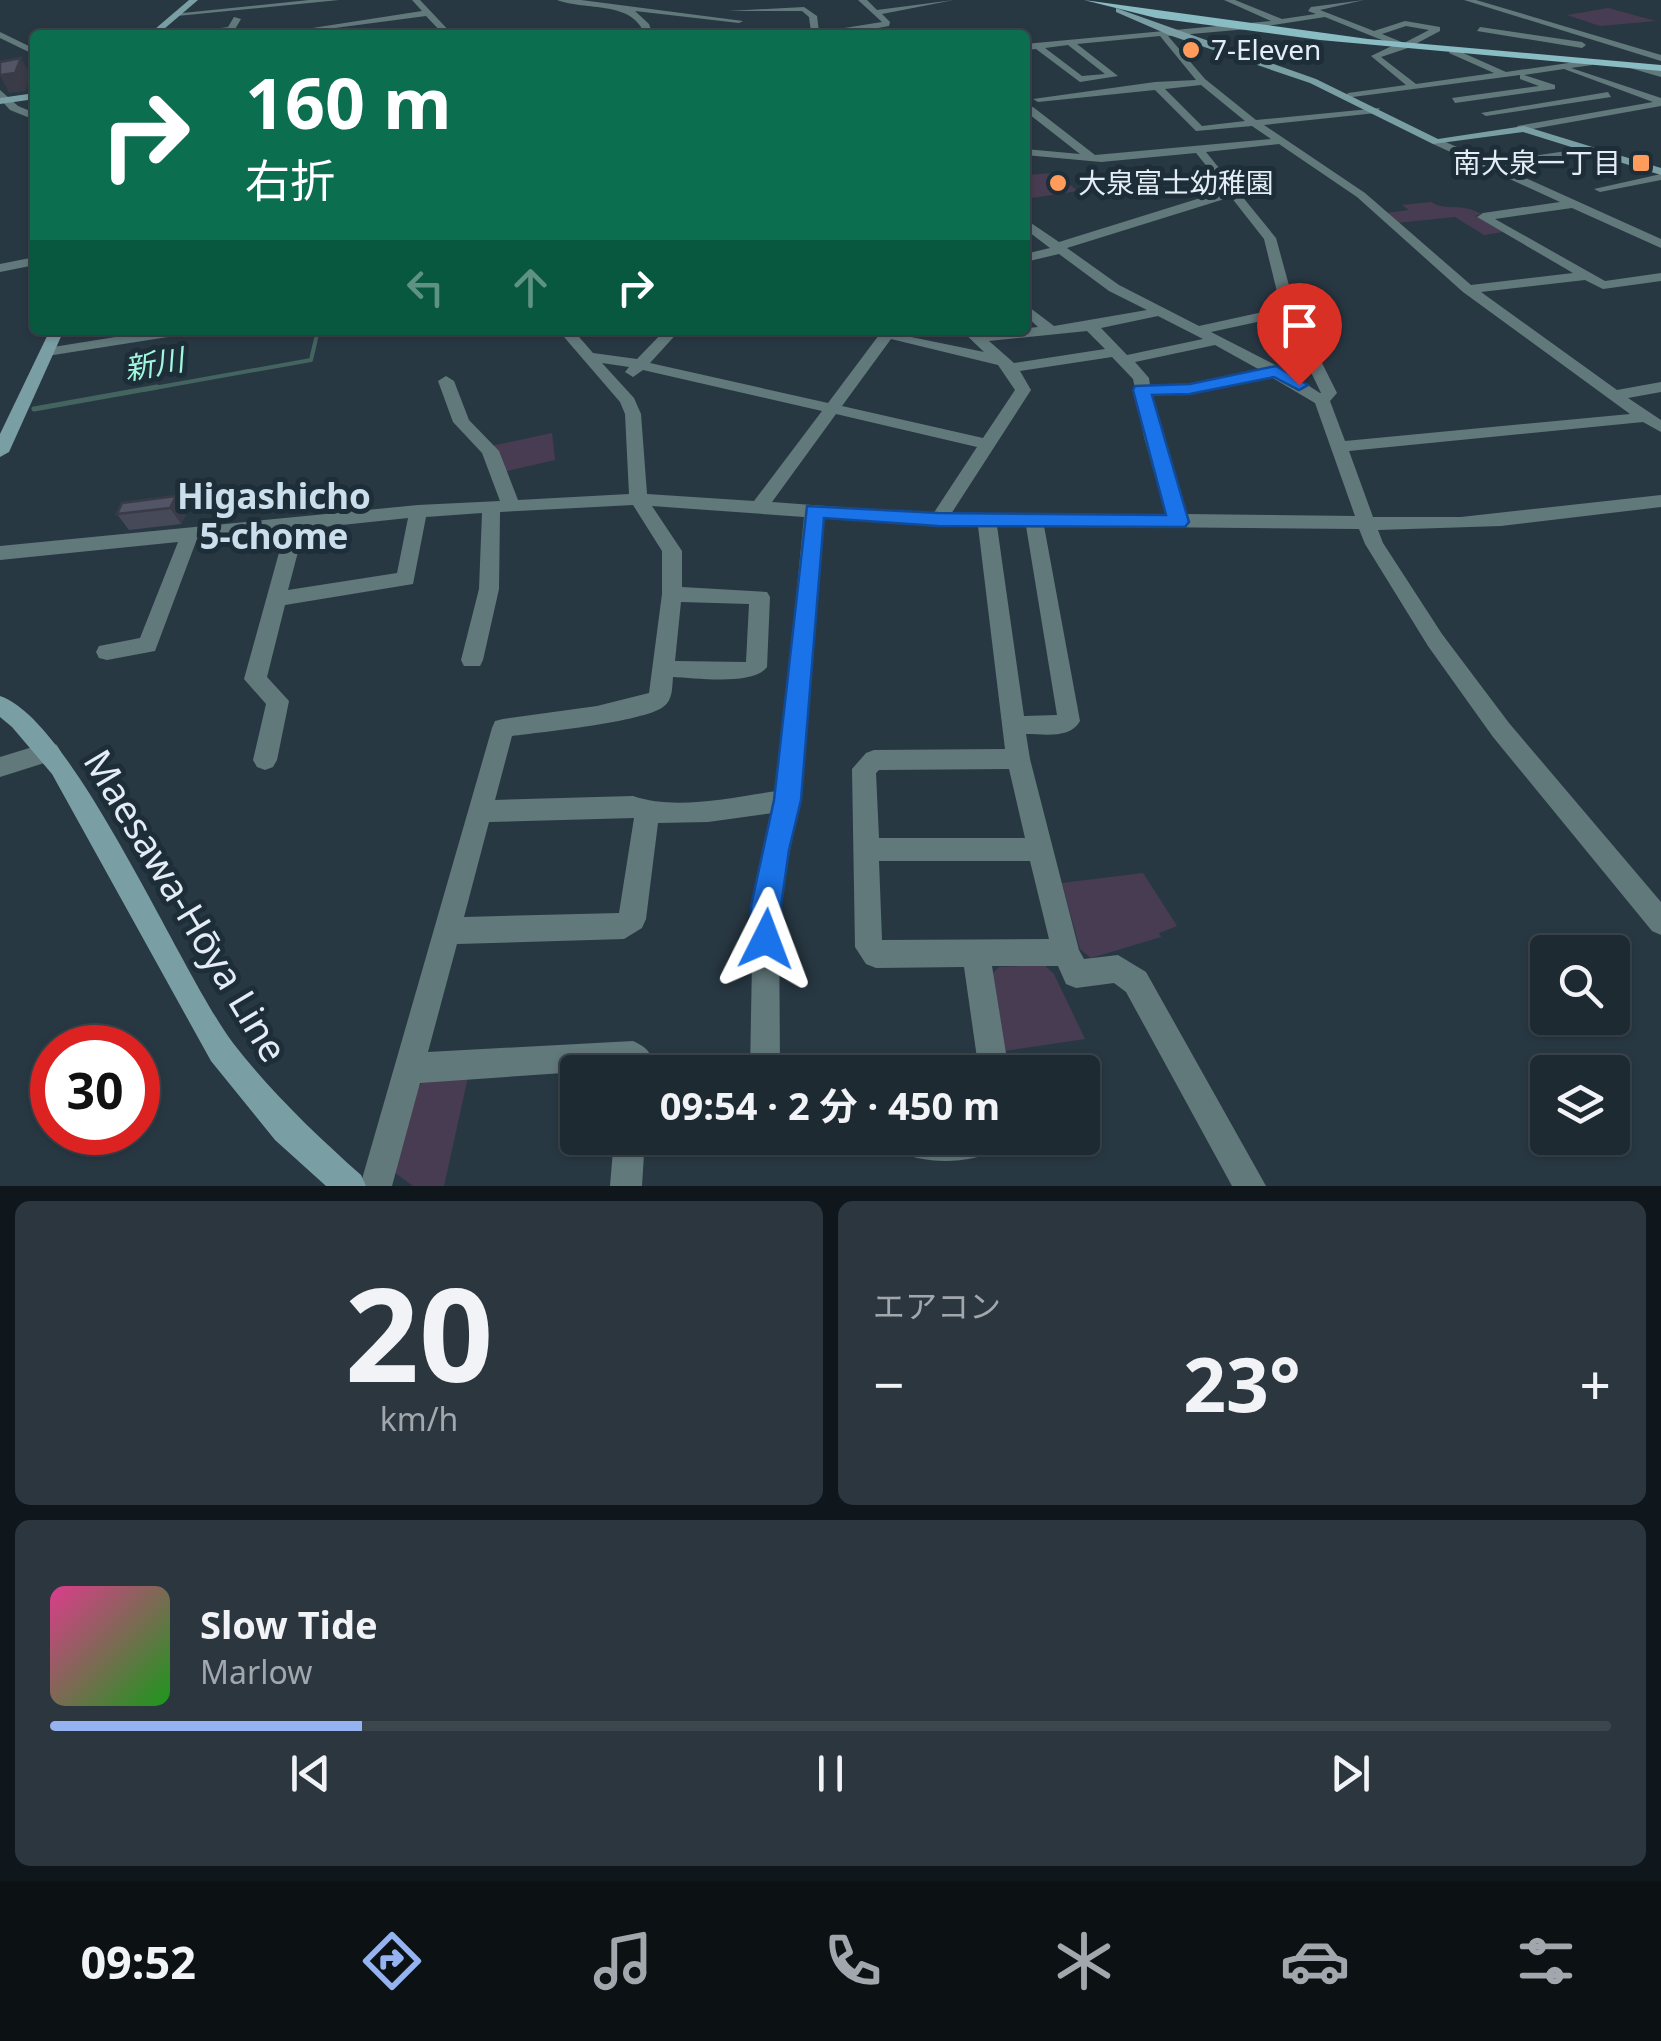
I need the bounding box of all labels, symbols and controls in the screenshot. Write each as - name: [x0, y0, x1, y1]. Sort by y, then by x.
- place label: 7-Eleven: [1211, 30, 1321, 68]
- marker: 7-Eleven: [1180, 39, 1202, 61]
- text: 160 m: [245, 54, 452, 150]
- icon: right: [80, 70, 210, 200]
- place label: 南大泉一丁目: [1453, 143, 1621, 181]
- text: 右折: [245, 149, 335, 210]
- marker: 南大泉一丁目: [1630, 152, 1652, 174]
- place label: 大泉富士幼稚園: [1078, 163, 1274, 201]
- marker: 大泉富士幼稚園: [1047, 172, 1069, 194]
- icon: left: [398, 260, 453, 315]
- icon: ahead: [503, 260, 558, 315]
- icon: right: [608, 260, 663, 315]
- pin: [1257, 283, 1342, 386]
- icon: arrive: [1272, 298, 1327, 353]
- water label: 新川: [121, 338, 190, 389]
- district label: Higashicho 5-chome: [177, 472, 371, 559]
- street label: Maesawa-Hōya Line: [73, 739, 301, 1071]
- position arrow: [714, 887, 818, 991]
- map controls: [1530, 935, 1630, 1155]
- button: search: [1530, 935, 1630, 1035]
- speed limit sign: 30: [30, 1025, 160, 1155]
- button: layers: [1530, 1055, 1630, 1155]
- text: 09:54 · 2 分 · 450 m: [660, 1079, 1000, 1131]
- text: 20: [345, 1243, 493, 1420]
- text: エアコン: [873, 1284, 1001, 1327]
- text: 23°: [1183, 1332, 1301, 1434]
- text: −: [873, 1346, 904, 1421]
- text: +: [1580, 1346, 1611, 1421]
- text: km/h: [380, 1397, 458, 1440]
- text: Slow Tide: [200, 1598, 378, 1650]
- text: Marlow: [200, 1650, 312, 1693]
- icon: previous: [283, 1746, 338, 1801]
- icon: pause: [803, 1746, 858, 1801]
- icon: next: [1323, 1746, 1378, 1801]
- icon: directions: [357, 1926, 427, 1996]
- icon: music: [588, 1926, 658, 1996]
- icon: phone: [818, 1926, 888, 1996]
- icon: climate: [1049, 1926, 1119, 1996]
- icon: car: [1280, 1926, 1350, 1996]
- icon: filters: [1511, 1926, 1581, 1996]
- text: 09:52: [80, 1931, 196, 1992]

